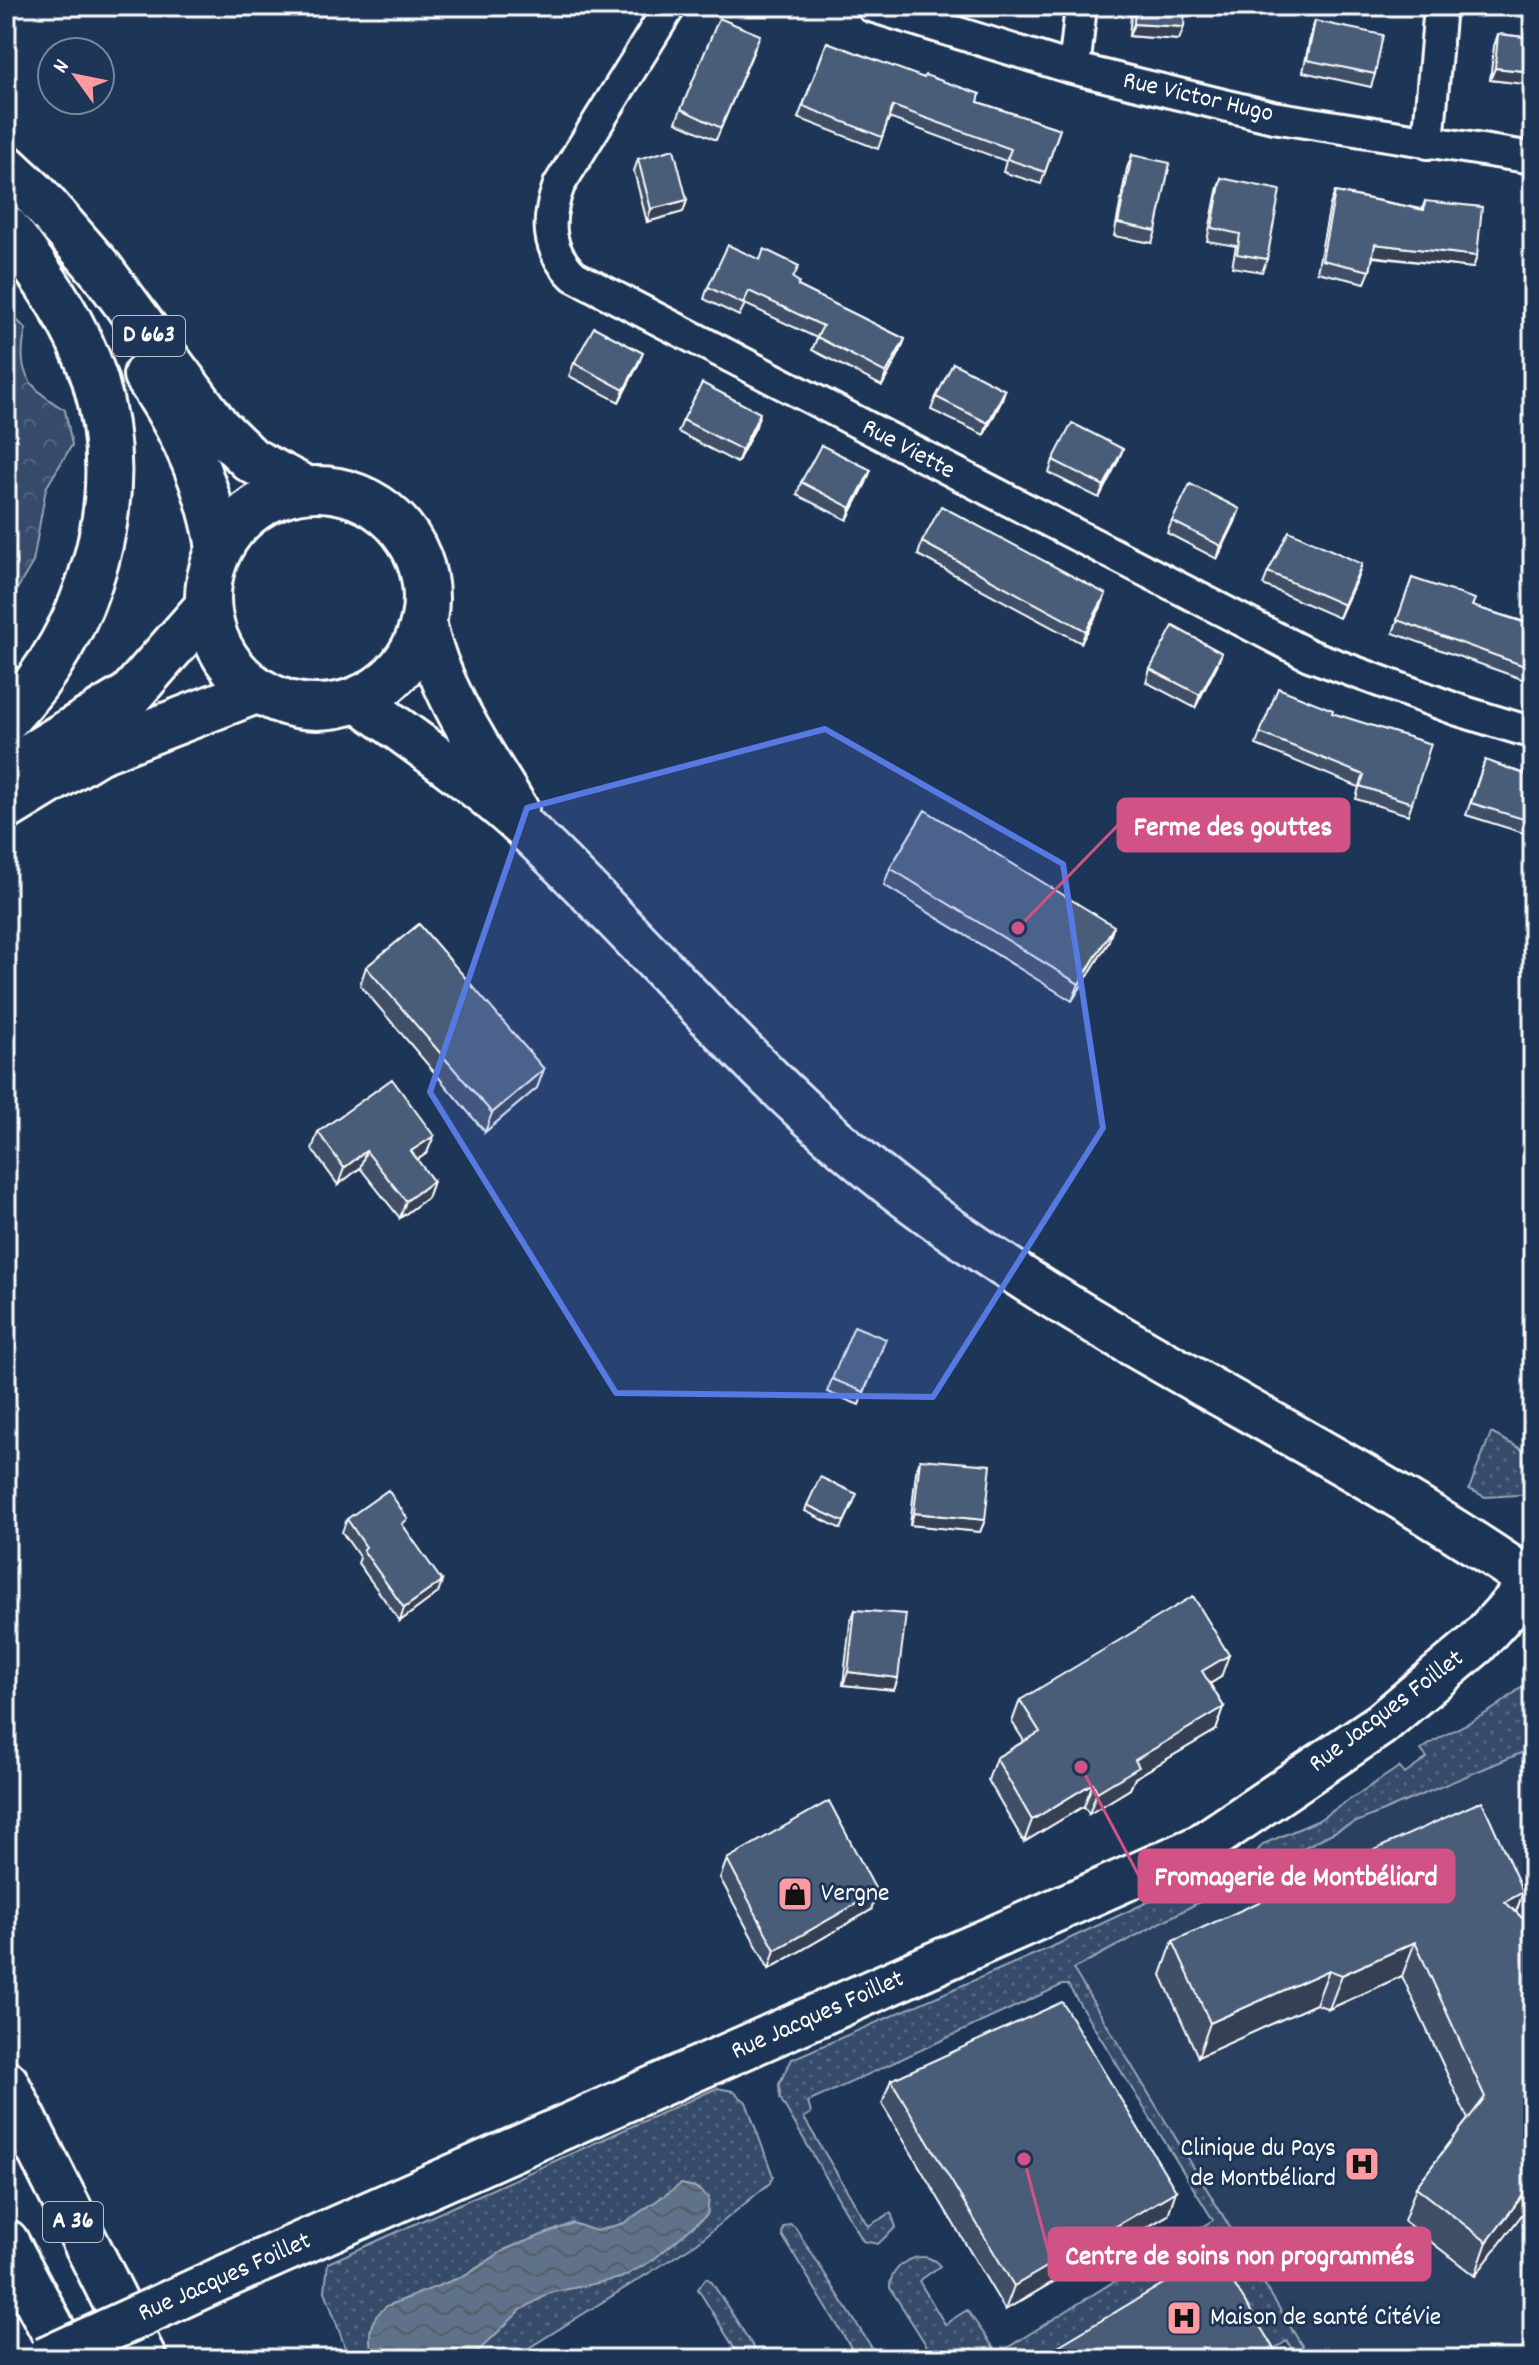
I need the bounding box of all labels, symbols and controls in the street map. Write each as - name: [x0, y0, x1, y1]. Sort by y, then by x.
- north arrow: [36, 36, 116, 116]
- text: N: [46, 54, 78, 80]
- street label: Rue Victor Hugo: [1119, 63, 1277, 133]
- road number: D 663: [113, 316, 185, 356]
- street label: Rue Viette: [855, 410, 961, 490]
- callout: Ferme des gouttes: [1118, 799, 1349, 851]
- text: Ferme des gouttes: [1134, 810, 1332, 850]
- street label: Rue Jacques Foillet: [1302, 1641, 1473, 1783]
- callout: Fromagerie de Montbéliard: [1139, 1850, 1454, 1902]
- text: Fromagerie de Montbéliard: [1154, 1860, 1438, 1900]
- shop icon: Vergne: [776, 1875, 814, 1913]
- place label: Vergne: [821, 1876, 889, 1913]
- street label: Rue Jacques Foillet: [726, 1961, 911, 2071]
- place label: Clinique du Pays de Montbéliard: [1180, 2131, 1336, 2198]
- hospital icon: Clinique du Pays de Montbéliard: [1343, 2145, 1381, 2183]
- road number: A 36: [43, 2202, 103, 2242]
- street label: Rue Jacques Foillet: [133, 2223, 318, 2333]
- callout: Centre de soins non programmés: [1049, 2228, 1430, 2280]
- text: Centre de soins non programmés: [1065, 2239, 1415, 2279]
- hospital icon: Maison de santé CitéVie: [1165, 2299, 1203, 2337]
- place label: Maison de santé CitéVie: [1210, 2300, 1441, 2337]

